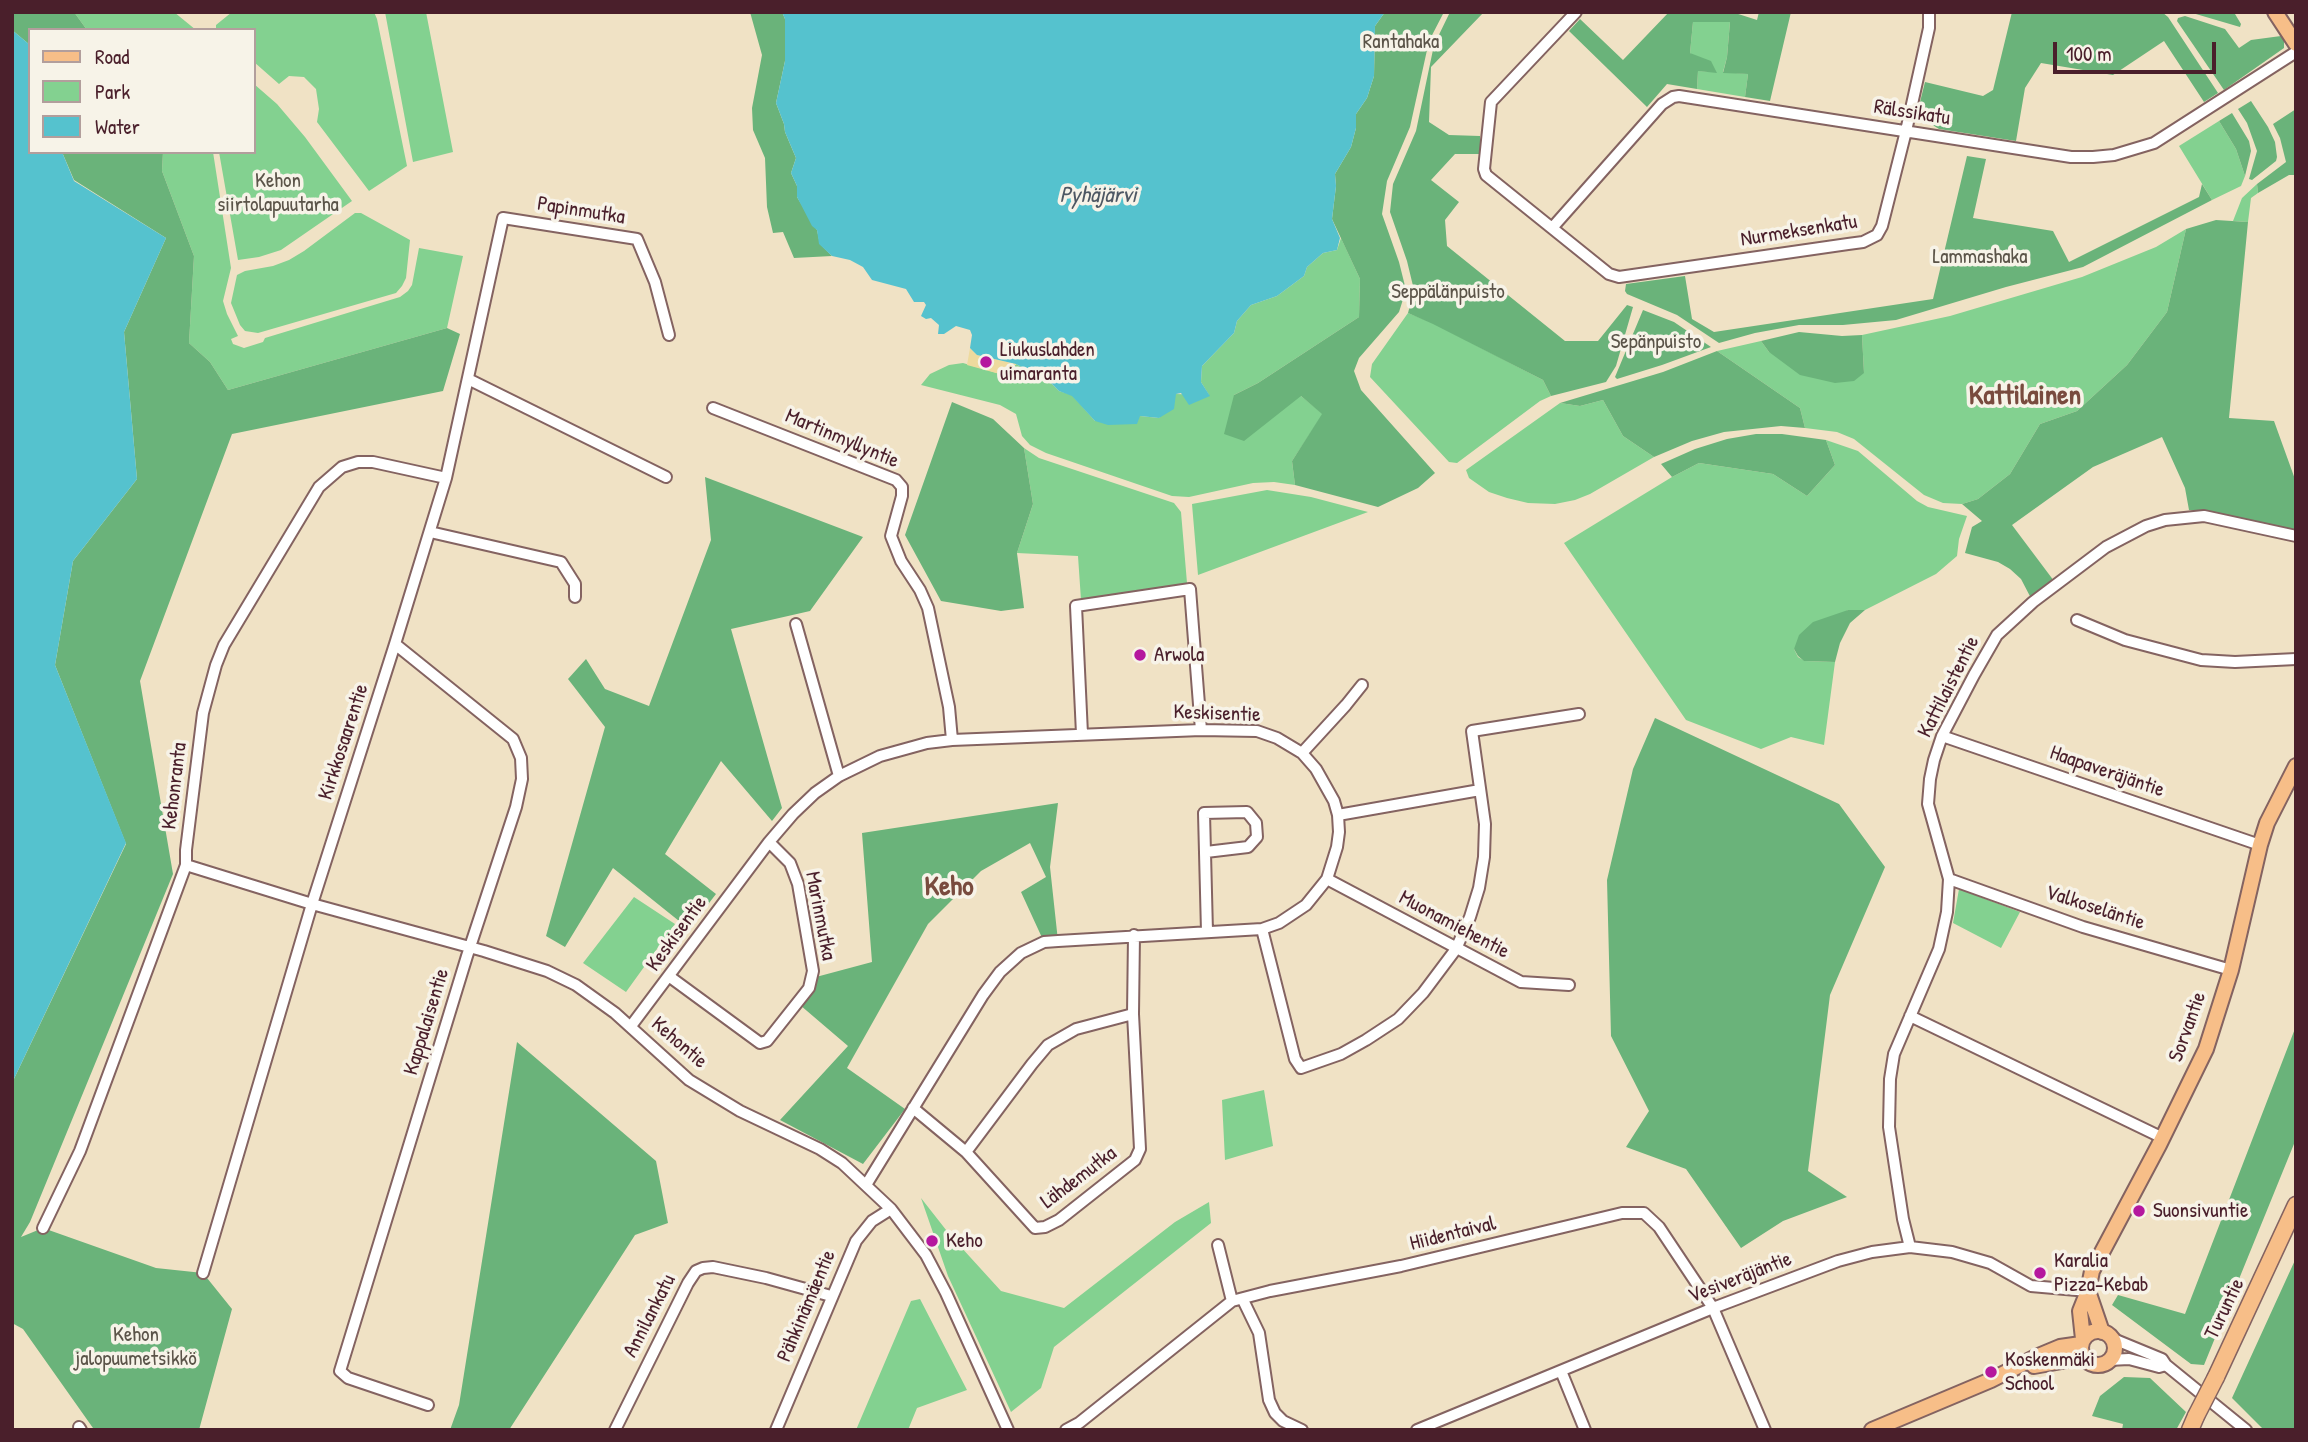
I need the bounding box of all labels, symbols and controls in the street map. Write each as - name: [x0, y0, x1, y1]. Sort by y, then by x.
- legend: [28, 28, 256, 154]
- scale bar: [2056, 28, 2219, 72]
- park label: Rantahaka: [1363, 29, 1439, 55]
- text: 100 m: [2066, 39, 2112, 68]
- text: Road: [95, 42, 129, 71]
- text: Park: [95, 77, 130, 106]
- street label: Rälssikatu: [1872, 95, 1952, 131]
- text: Water: [95, 112, 140, 141]
- park label: Kehon siirtolapuutarha: [217, 168, 339, 218]
- water label: Pyhäjärvi: [1059, 182, 1137, 210]
- street label: Papinmutka: [535, 192, 627, 230]
- street label: Nurmeksenkatu: [1739, 209, 1859, 253]
- park label: Lammashaka: [1933, 244, 2027, 270]
- park label: Seppälänpuisto: [1391, 279, 1505, 305]
- park label: Sepänpuisto: [1611, 329, 1701, 355]
- place label: Liukuslahden uimaranta: [1000, 337, 1095, 387]
- marker: Liukuslahden uimaranta: [978, 354, 994, 370]
- district label: Kattilainen: [1969, 380, 2081, 414]
- street label: Martinmyllyntie: [781, 404, 903, 474]
- street label: Kattilaistentie: [1913, 632, 1985, 742]
- place label: Arwola: [1154, 642, 1204, 668]
- marker: Arwola: [1132, 647, 1148, 663]
- street label: Kirkkosaarentie: [313, 681, 375, 803]
- street label: Keskisentie: [1173, 700, 1261, 728]
- street label: Kehonranta: [157, 741, 193, 831]
- street label: Haapaveräjäntie: [2046, 741, 2168, 803]
- street label: Marinmutka: [799, 869, 841, 963]
- district label: Keho: [925, 871, 973, 905]
- street label: Valkoseläntie: [2042, 880, 2148, 936]
- street label: Muonamiehentie: [1394, 885, 1514, 965]
- street label: Keskisentie: [641, 891, 713, 977]
- street label: Kappalaisentie: [399, 966, 455, 1078]
- street label: Sorvantie: [2164, 989, 2212, 1065]
- street label: Kehontie: [646, 1012, 712, 1074]
- street label: Lähdemutka: [1036, 1141, 1122, 1215]
- place label: Suonsivuntie: [2153, 1198, 2248, 1224]
- marker: Suonsivuntie: [2131, 1203, 2147, 1219]
- street label: Hiidentaival: [1407, 1211, 1499, 1257]
- place label: Keho: [946, 1228, 983, 1254]
- marker: Keho: [924, 1233, 940, 1249]
- street label: Pähkinämäentie: [772, 1246, 842, 1366]
- street label: Vesiveräjäntie: [1685, 1247, 1795, 1309]
- place label: Karalia Pizza-Kebab: [2054, 1248, 2148, 1298]
- marker: Karalia Pizza-Kebab: [2032, 1265, 2048, 1281]
- street label: Annilankatu: [618, 1270, 682, 1362]
- street label: Turuntie: [2200, 1274, 2250, 1344]
- park label: Kehon jalopuumetsikkö: [75, 1322, 197, 1372]
- place label: Koskenmäki School: [2005, 1347, 2095, 1397]
- marker: Koskenmäki School: [1983, 1364, 1999, 1380]

